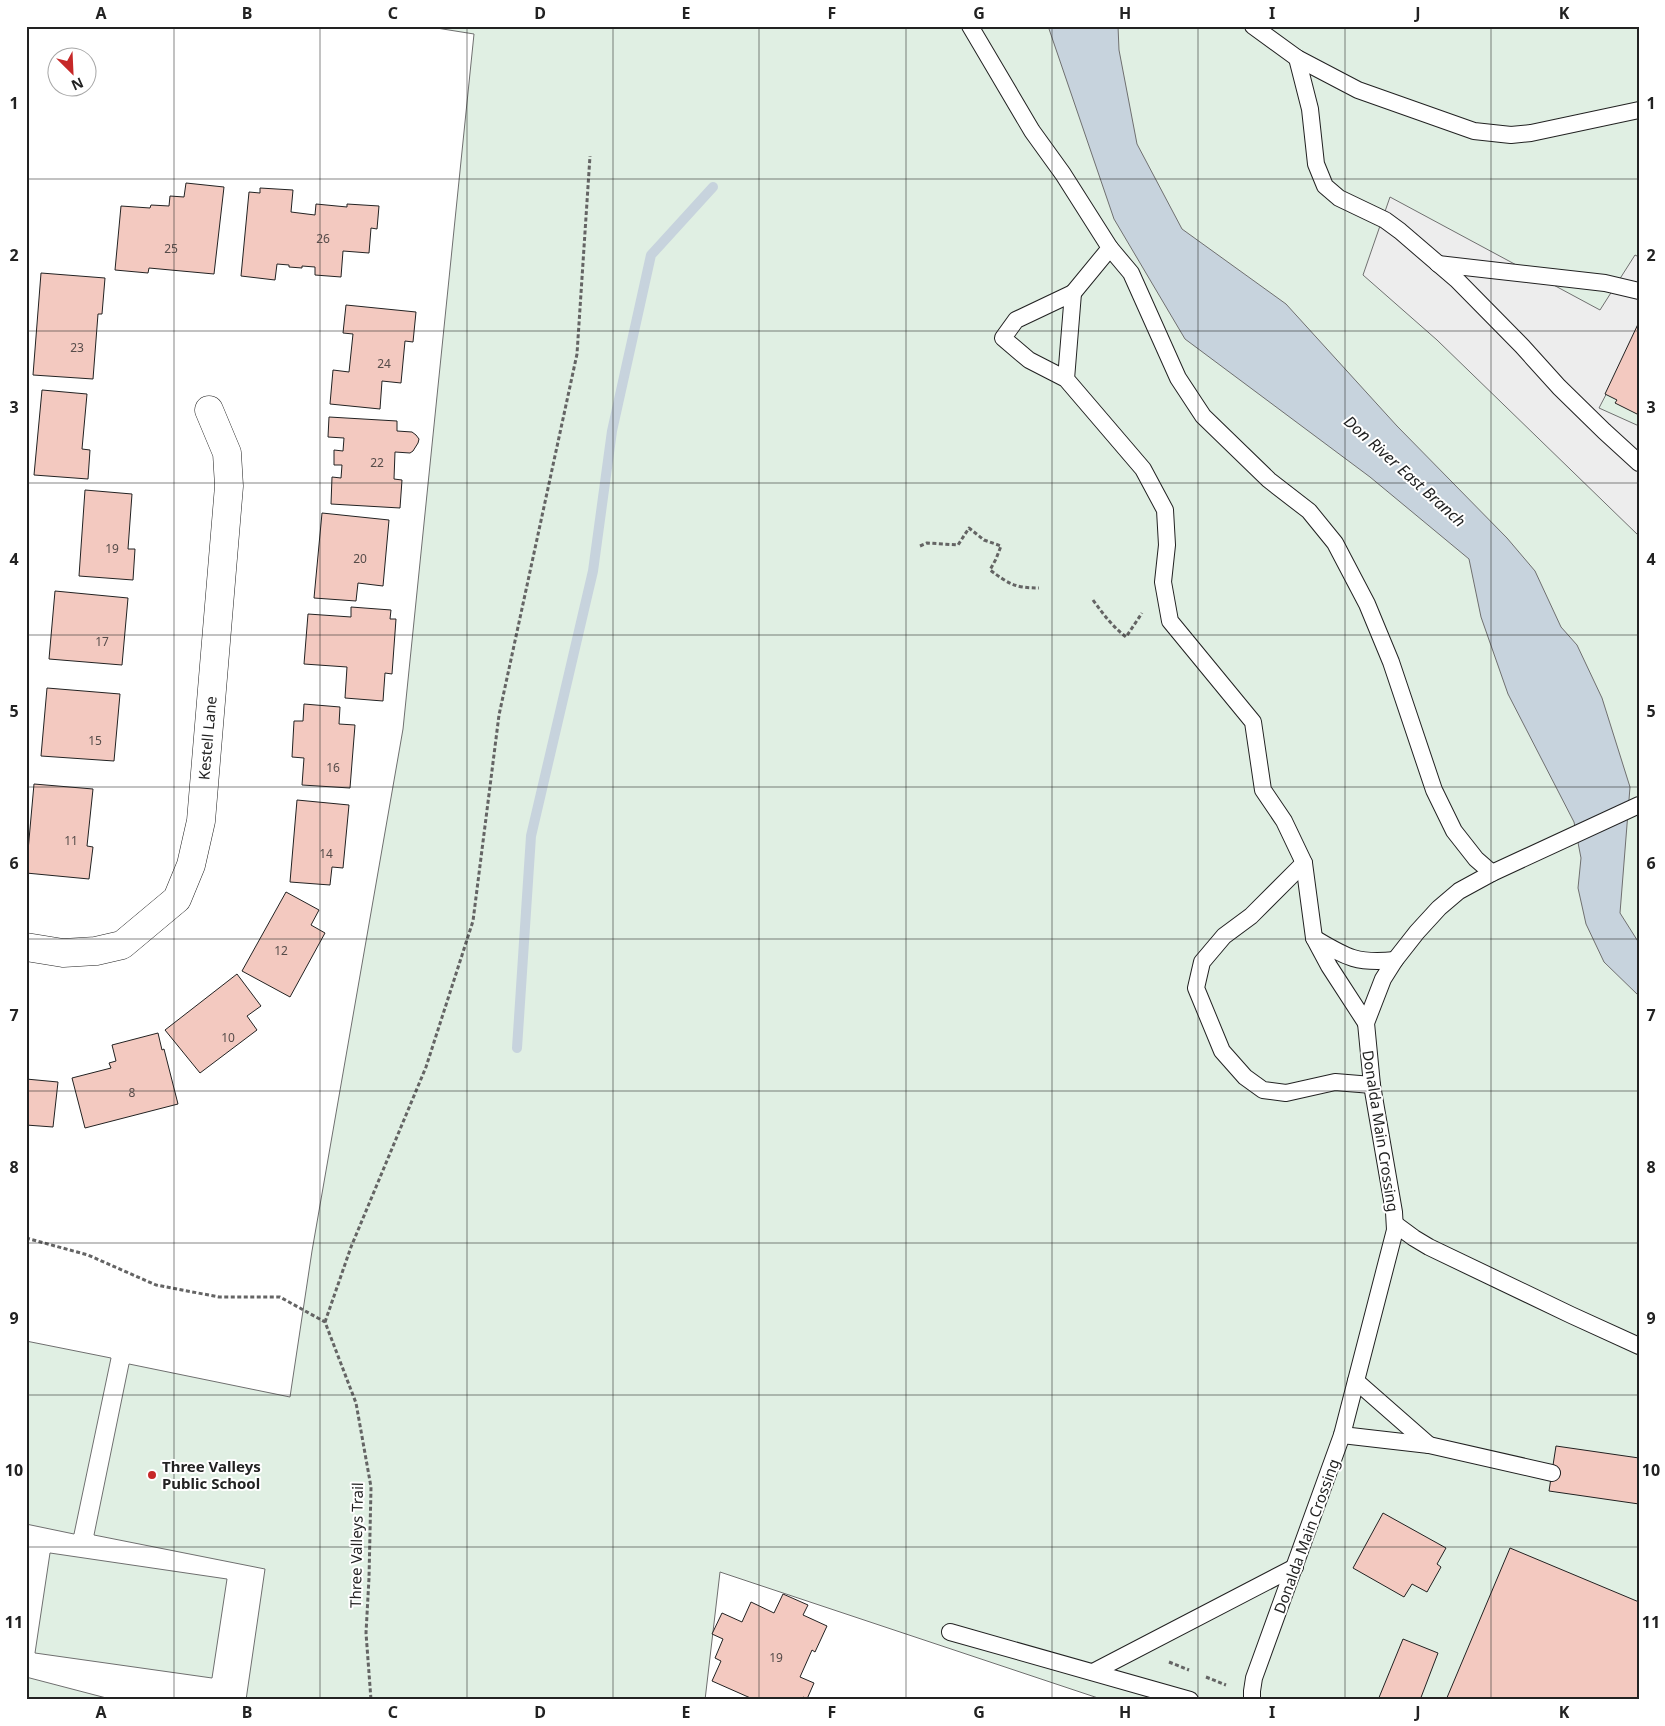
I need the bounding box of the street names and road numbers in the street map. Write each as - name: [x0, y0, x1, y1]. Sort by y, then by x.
- street label: Kestell Lane: [193, 695, 221, 781]
- street label: Donalda Main Crossing: [1358, 1049, 1404, 1213]
- street label: Donalda Main Crossing: [1269, 1456, 1343, 1616]
- street label: Three Valleys Trail: [345, 1482, 367, 1608]

